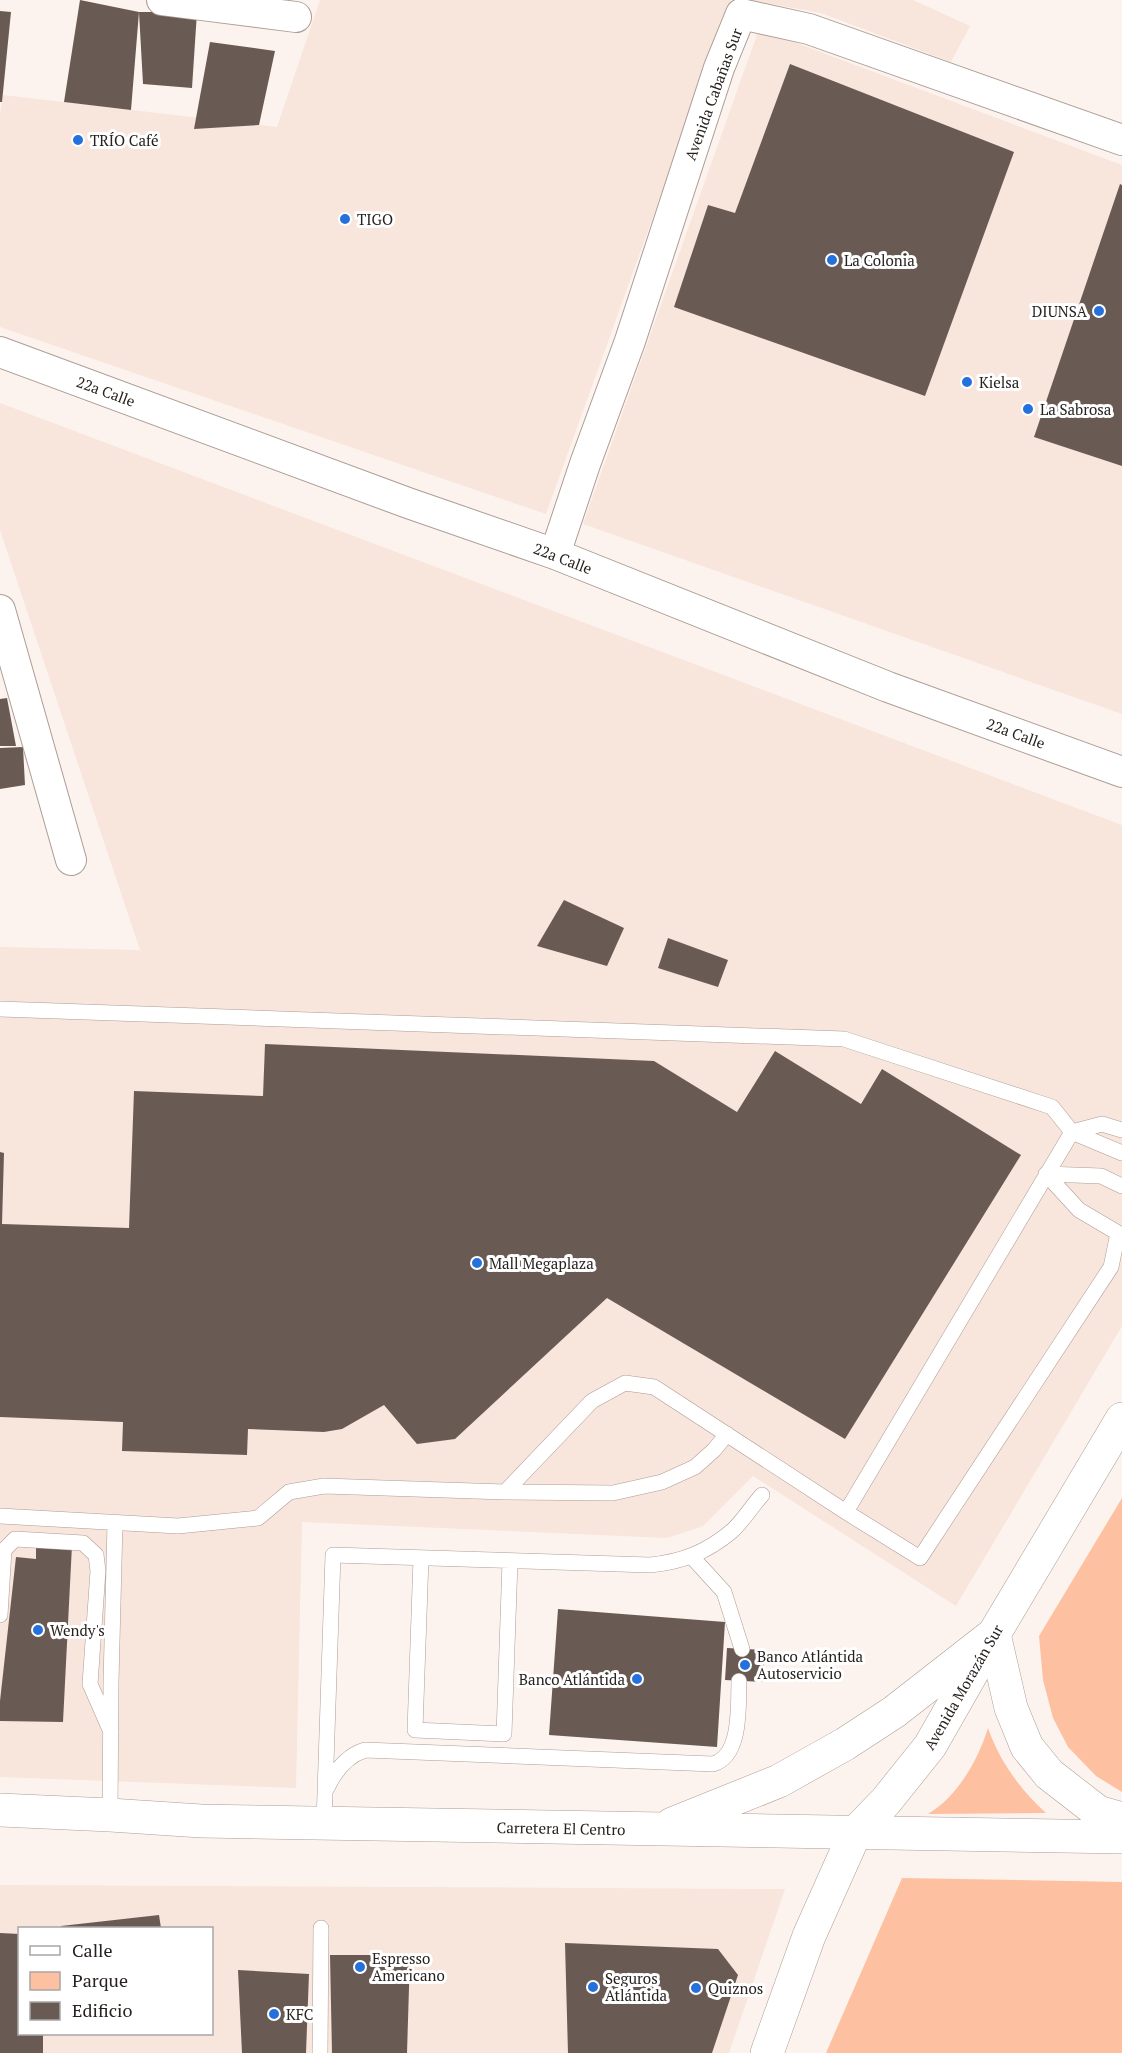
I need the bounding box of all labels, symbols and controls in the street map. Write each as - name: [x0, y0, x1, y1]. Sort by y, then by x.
- street label: Avenida Cabañas Sur: [680, 25, 746, 163]
- place label: TRÍO Café: [90, 130, 159, 150]
- marker: TRÍO Café: [71, 133, 85, 147]
- place label: TIGO: [357, 209, 393, 229]
- marker: TIGO: [338, 212, 352, 226]
- place label: La Colonia: [844, 250, 915, 270]
- marker: La Colonia: [825, 253, 839, 267]
- place label: DIUNSA: [1032, 301, 1088, 321]
- marker: DIUNSA: [1092, 304, 1106, 318]
- street label: 22a Calle: [74, 371, 138, 411]
- place label: Kielsa: [979, 372, 1020, 392]
- marker: Kielsa: [960, 375, 974, 389]
- place label: La Sabrosa: [1040, 399, 1112, 419]
- marker: La Sabrosa: [1021, 402, 1035, 416]
- street label: 22a Calle: [531, 538, 595, 578]
- street label: 22a Calle: [984, 713, 1048, 753]
- place label: Mall Megaplaza: [489, 1253, 594, 1273]
- marker: Mall Megaplaza: [470, 1256, 484, 1270]
- place label: Wendy's: [50, 1620, 105, 1640]
- street label: Avenida Morazán Sur: [919, 1621, 1007, 1753]
- marker: Wendy's: [31, 1623, 45, 1637]
- place label: Banco Atlántida Autoservicio: [757, 1646, 864, 1683]
- marker: Banco Atlántida Autoservicio: [738, 1658, 752, 1672]
- place label: Banco Atlántida: [519, 1669, 625, 1689]
- marker: Banco Atlántida: [630, 1672, 644, 1686]
- street label: Carretera El Centro: [497, 1817, 625, 1839]
- legend: [18, 1927, 213, 2035]
- text: Calle: [72, 1938, 113, 1962]
- place label: Espresso Americano: [372, 1948, 445, 1985]
- marker: Espresso Americano: [353, 1960, 367, 1974]
- text: Parque: [72, 1968, 128, 1992]
- place label: Seguros Atlántida: [605, 1968, 667, 2005]
- place label: Quiznos: [708, 1978, 763, 1998]
- marker: Seguros Atlántida: [586, 1980, 600, 1994]
- marker: Quiznos: [689, 1981, 703, 1995]
- text: Edificio: [72, 1998, 132, 2022]
- place label: KFC: [286, 2004, 314, 2024]
- marker: KFC: [267, 2007, 281, 2021]

